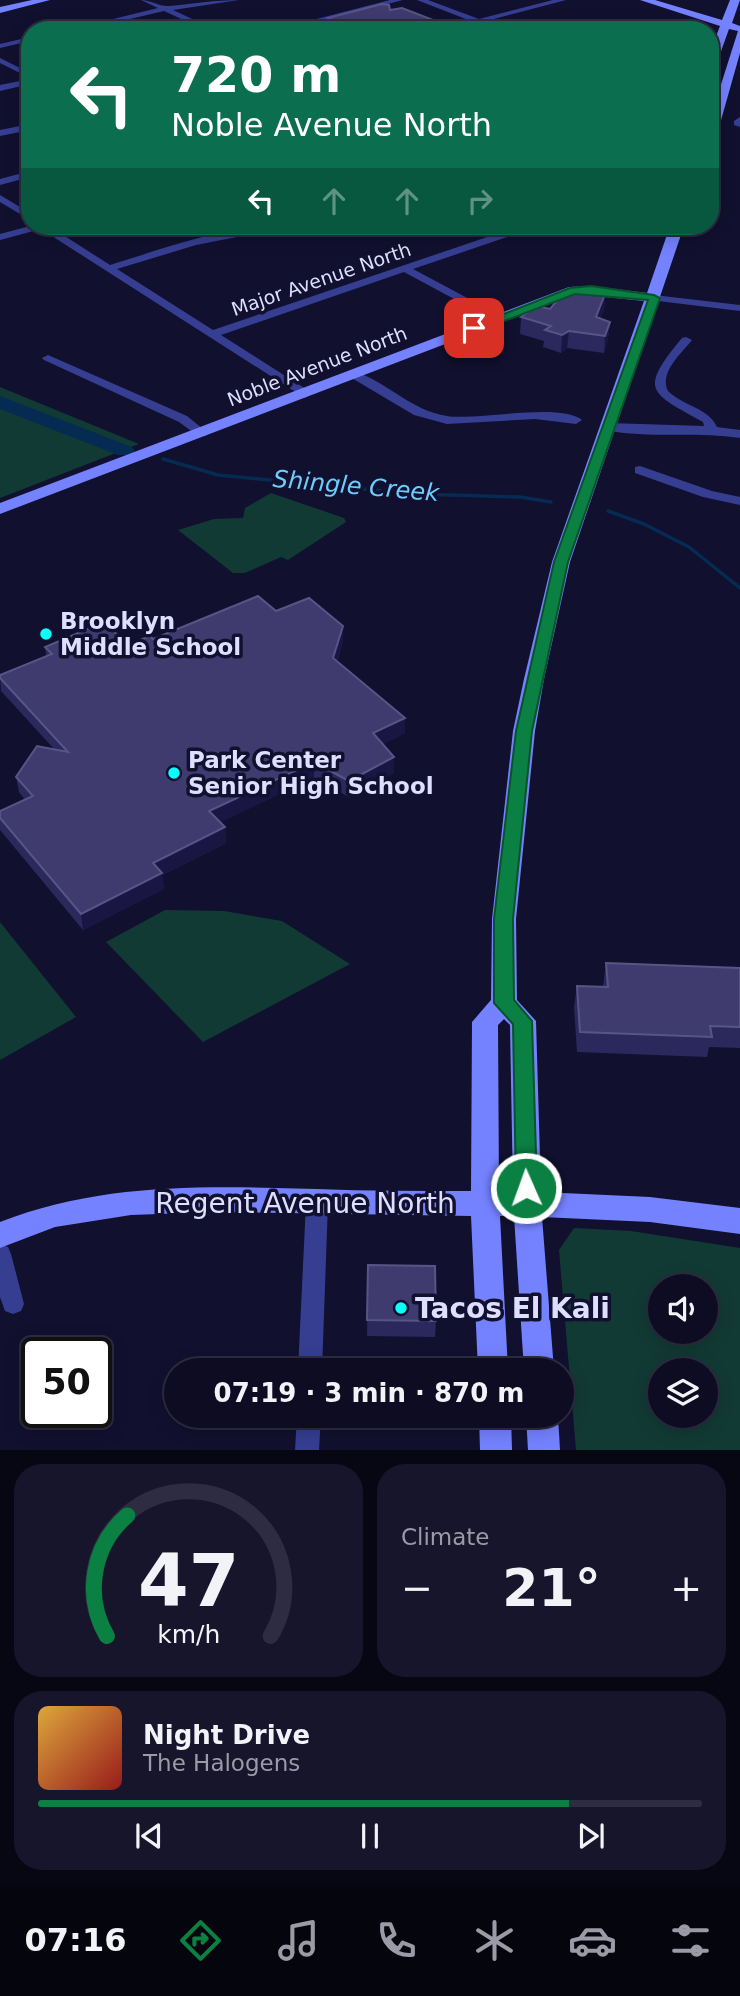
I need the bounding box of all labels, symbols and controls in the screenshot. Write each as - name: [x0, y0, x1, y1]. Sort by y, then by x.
- text: 720 m: [171, 47, 341, 104]
- icon: left: [56, 49, 147, 140]
- text: Noble Avenue North: [171, 106, 492, 144]
- icon: left: [242, 182, 280, 220]
- icon: ahead: [315, 182, 353, 220]
- icon: ahead: [388, 182, 426, 220]
- icon: right: [461, 182, 499, 220]
- street label: Major Avenue North: [228, 238, 414, 320]
- pin: [444, 298, 504, 358]
- icon: arrive: [455, 309, 493, 347]
- street label: Noble Avenue North: [224, 322, 410, 410]
- water label: Shingle Creek: [272, 465, 441, 507]
- place label: Brooklyn Middle School: [60, 608, 241, 660]
- marker: Brooklyn Middle School: [38, 626, 54, 642]
- place label: Park Center Senior High School: [188, 747, 434, 799]
- marker: Park Center Senior High School: [166, 765, 182, 781]
- position arrow: [489, 1151, 563, 1225]
- street label: Regent Avenue North: [155, 1187, 455, 1220]
- map controls: [648, 1274, 718, 1428]
- button: sound: [648, 1274, 718, 1344]
- place label: Tacos El Kali: [415, 1292, 610, 1325]
- marker: Tacos El Kali: [393, 1300, 409, 1316]
- speed limit sign: 50: [21, 1337, 112, 1428]
- button: layers: [648, 1358, 718, 1428]
- text: 07:19 · 3 min · 870 m: [214, 1378, 524, 1408]
- text: Climate: [401, 1524, 490, 1550]
- text: 47: [138, 1539, 239, 1624]
- text: 21°: [502, 1558, 601, 1618]
- text: −: [401, 1566, 433, 1610]
- text: +: [670, 1566, 702, 1610]
- text: km/h: [157, 1620, 220, 1649]
- text: Night Drive: [143, 1720, 310, 1750]
- text: The Halogens: [143, 1750, 300, 1776]
- icon: previous: [130, 1817, 168, 1855]
- icon: pause: [351, 1817, 389, 1855]
- icon: next: [572, 1817, 610, 1855]
- icon: directions: [176, 1916, 225, 1965]
- icon: music: [274, 1916, 323, 1965]
- icon: phone: [372, 1916, 421, 1965]
- icon: climate: [470, 1916, 519, 1965]
- icon: car: [568, 1916, 617, 1965]
- icon: filters: [666, 1916, 715, 1965]
- text: 07:16: [25, 1921, 126, 1959]

